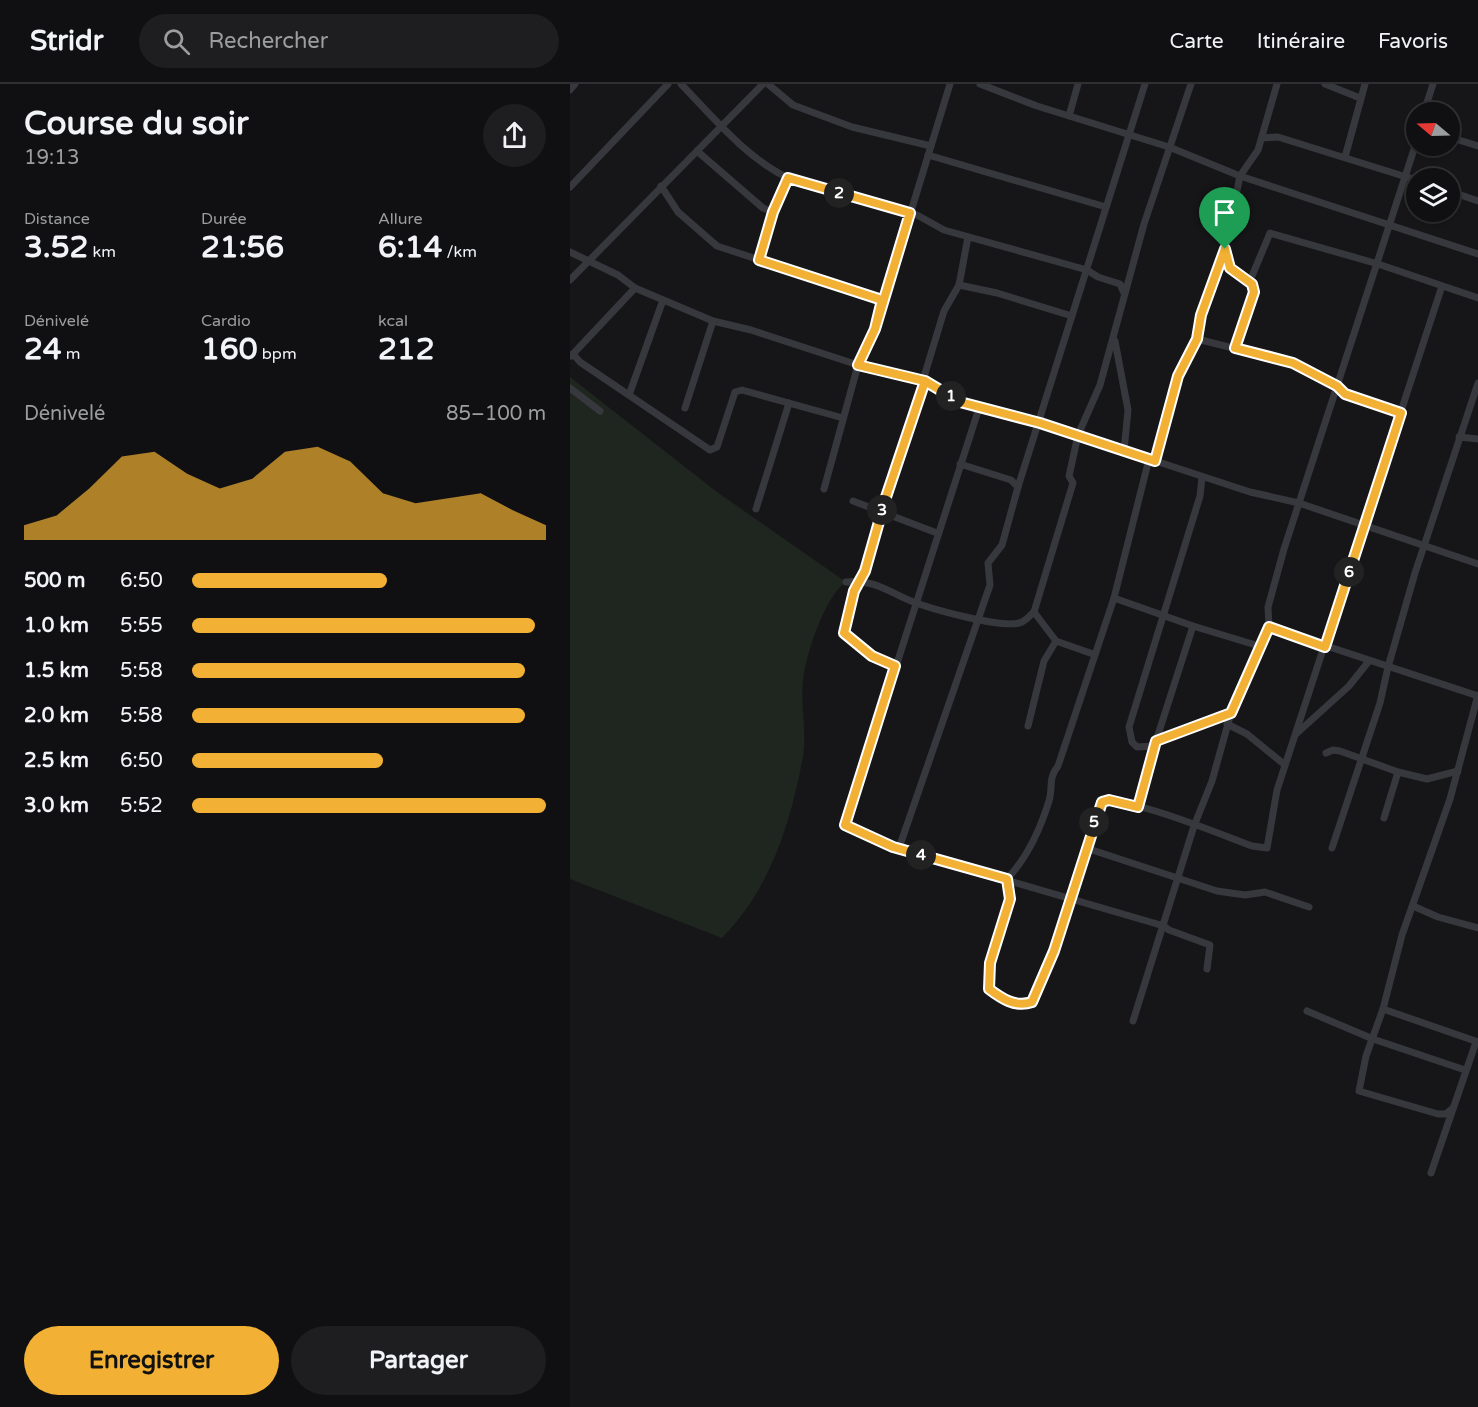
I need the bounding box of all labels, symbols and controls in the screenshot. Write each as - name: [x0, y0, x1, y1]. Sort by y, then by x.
- search box: [139, 14, 559, 68]
- text: Stridr: [30, 24, 103, 58]
- icon: search: [160, 25, 193, 58]
- text: Rechercher: [208, 28, 328, 54]
- text: Carte: [1170, 29, 1224, 54]
- text: Itinéraire: [1257, 29, 1345, 54]
- text: Favoris: [1378, 29, 1448, 54]
- north arrow: [1406, 102, 1460, 156]
- map controls: [1406, 102, 1460, 222]
- text: Course du soir: [24, 104, 249, 143]
- button: share: [483, 104, 546, 167]
- text: 19:13: [24, 146, 79, 170]
- button: layers: [1406, 168, 1460, 222]
- pin: 2: [824, 178, 854, 208]
- text: 2: [834, 183, 844, 203]
- pin: [1199, 187, 1250, 249]
- icon: arrive: [1208, 196, 1241, 229]
- text: Distance: [24, 209, 90, 229]
- text: Durée: [201, 209, 247, 229]
- text: Allure: [378, 209, 423, 229]
- text: 3.52: [24, 229, 88, 266]
- text: 21:56: [201, 229, 284, 266]
- text: 6:14: [378, 229, 442, 266]
- text: km: [88, 242, 116, 262]
- text: /km: [442, 242, 477, 262]
- text: Dénivelé: [24, 311, 89, 331]
- text: Cardio: [201, 311, 251, 331]
- text: kcal: [378, 311, 408, 331]
- text: 24: [24, 331, 62, 368]
- text: 160: [201, 331, 258, 368]
- text: 212: [378, 331, 435, 368]
- text: m: [62, 344, 81, 364]
- text: bpm: [258, 344, 297, 364]
- pin: 1: [936, 381, 966, 411]
- text: 1: [946, 386, 956, 406]
- text: Dénivelé: [24, 402, 105, 426]
- text: 85–100 m: [446, 402, 546, 426]
- pin: 3: [867, 495, 897, 525]
- text: 3: [877, 500, 887, 520]
- pin: 6: [1334, 557, 1364, 587]
- text: 6: [1344, 562, 1354, 582]
- text: 500 m: [24, 569, 85, 593]
- text: 6:50: [120, 569, 163, 593]
- text: 1.0 km: [24, 614, 89, 638]
- text: 5:55: [120, 614, 163, 638]
- text: 1.5 km: [24, 659, 89, 683]
- text: 5:58: [120, 659, 163, 683]
- text: 2.0 km: [24, 704, 89, 728]
- text: 5:58: [120, 704, 163, 728]
- text: 2.5 km: [24, 749, 89, 773]
- text: 6:50: [120, 749, 163, 773]
- text: 3.0 km: [24, 794, 89, 818]
- text: 5:52: [120, 794, 163, 818]
- pin: 5: [1079, 807, 1109, 837]
- text: 5: [1089, 812, 1099, 832]
- pin: 4: [906, 840, 936, 870]
- text: 4: [916, 845, 926, 865]
- button: Enregistrer: [24, 1326, 279, 1395]
- button: Partager: [291, 1326, 546, 1395]

